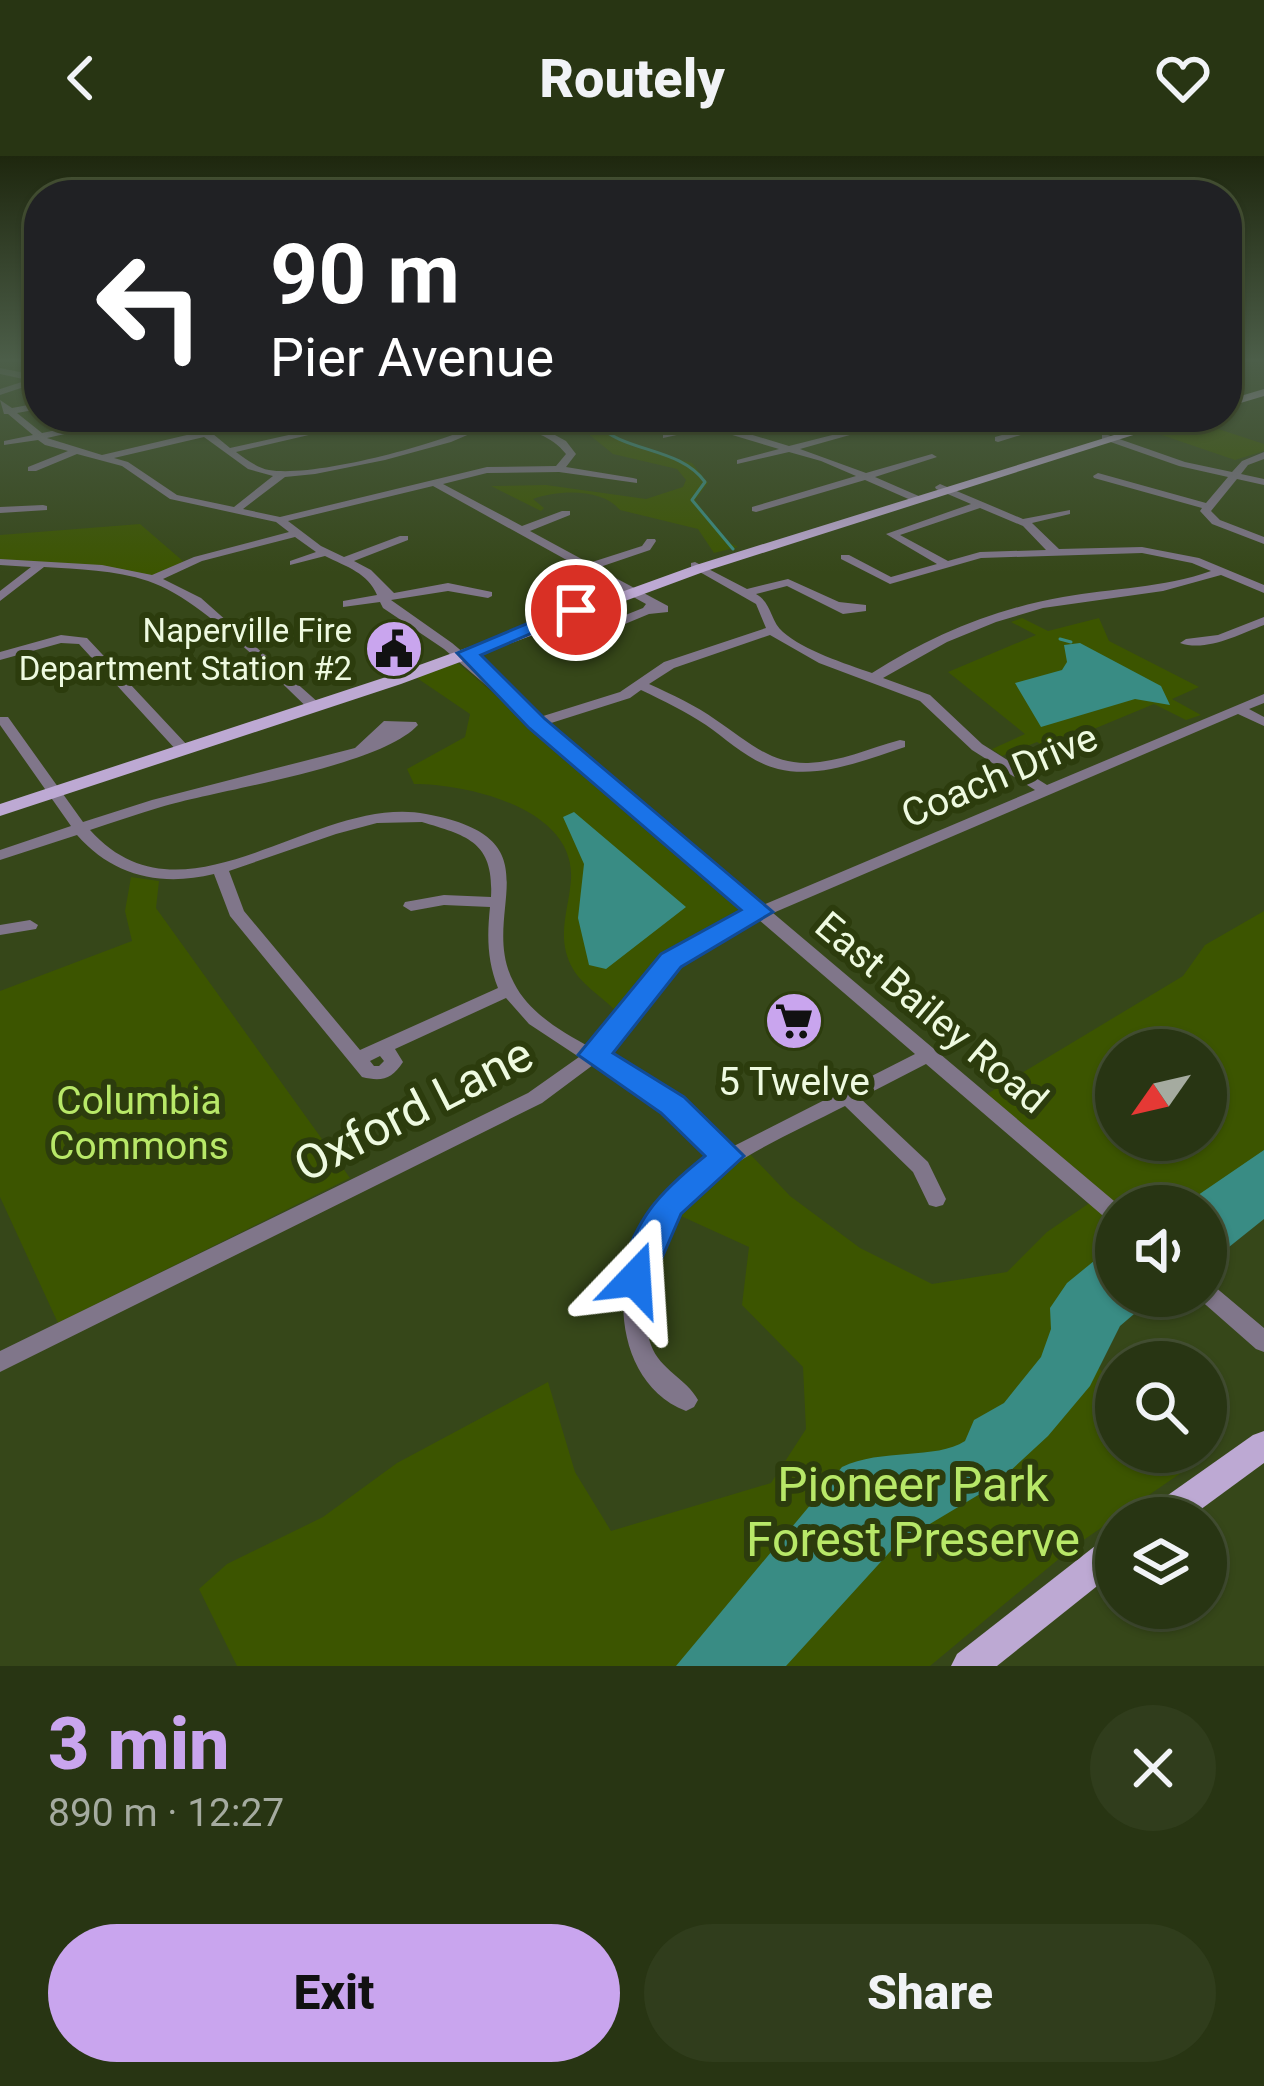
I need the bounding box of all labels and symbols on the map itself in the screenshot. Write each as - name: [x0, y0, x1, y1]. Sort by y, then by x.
- pin: [525, 559, 627, 661]
- place label: Naperville Fire Department Station #2: [19, 611, 352, 688]
- public building icon: Naperville Fire Department Station #2: [363, 618, 425, 680]
- street label: Coach Drive: [895, 714, 1104, 838]
- street label: East Bailey Road: [806, 902, 1057, 1123]
- supermarket icon: 5 Twelve: [763, 990, 825, 1052]
- street label: Oxford Lane: [285, 1025, 542, 1194]
- north arrow: [1095, 1029, 1227, 1161]
- place label: 5 Twelve: [718, 1059, 870, 1105]
- park label: Columbia Commons: [49, 1078, 229, 1169]
- position arrow: [572, 1216, 698, 1342]
- park label: Pioneer Park Forest Preserve: [746, 1456, 1080, 1568]

